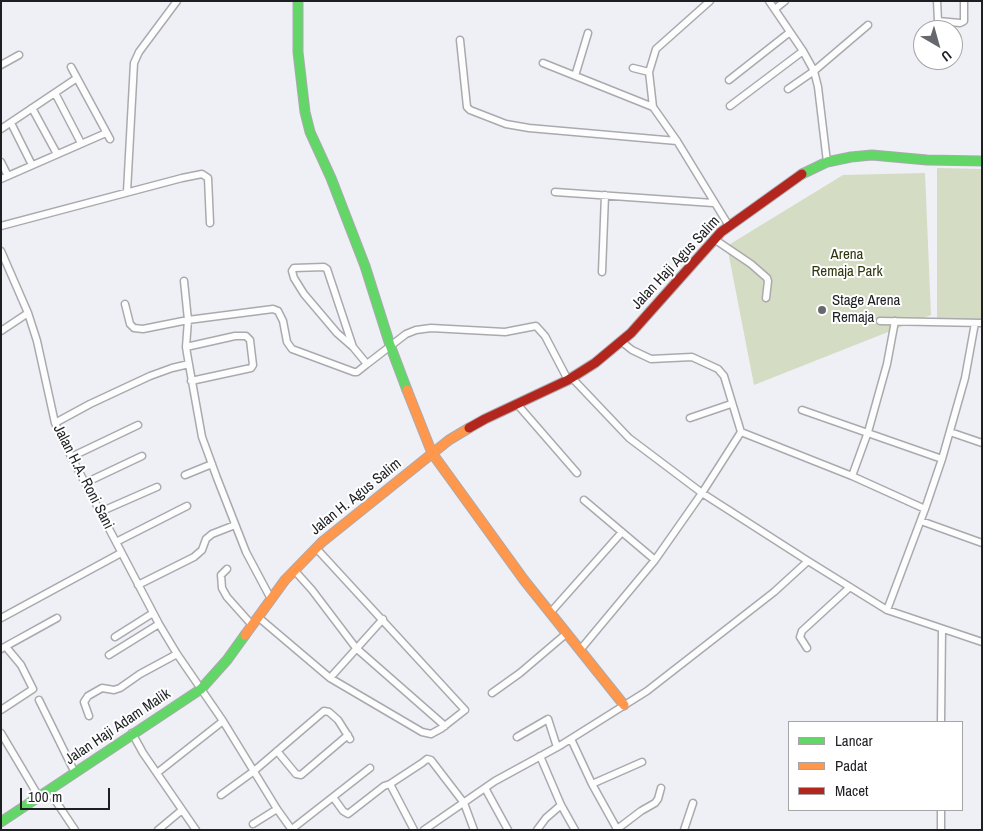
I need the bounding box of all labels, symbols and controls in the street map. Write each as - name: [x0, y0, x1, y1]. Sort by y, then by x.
- north arrow: [913, 20, 963, 70]
- text: U: [938, 46, 955, 66]
- street label: Jalan Haji Agus Salim: [628, 213, 724, 313]
- park label: Arena Remaja Park: [811, 246, 883, 281]
- place label: Stage Arena Remaja: [832, 292, 900, 327]
- marker: Stage Arena Remaja: [816, 304, 828, 316]
- street label: Jalan H.A. Roni Sani: [49, 422, 117, 532]
- street label: Jalan H. Agus Salim: [307, 455, 405, 539]
- street label: Jalan Haji Adam Malik: [62, 685, 174, 769]
- legend: [788, 721, 963, 811]
- text: Lancar: [835, 730, 873, 751]
- text: Padat: [835, 755, 867, 776]
- scale bar: [22, 778, 112, 810]
- text: Macet: [835, 780, 869, 801]
- text: 100 m: [28, 786, 62, 807]

